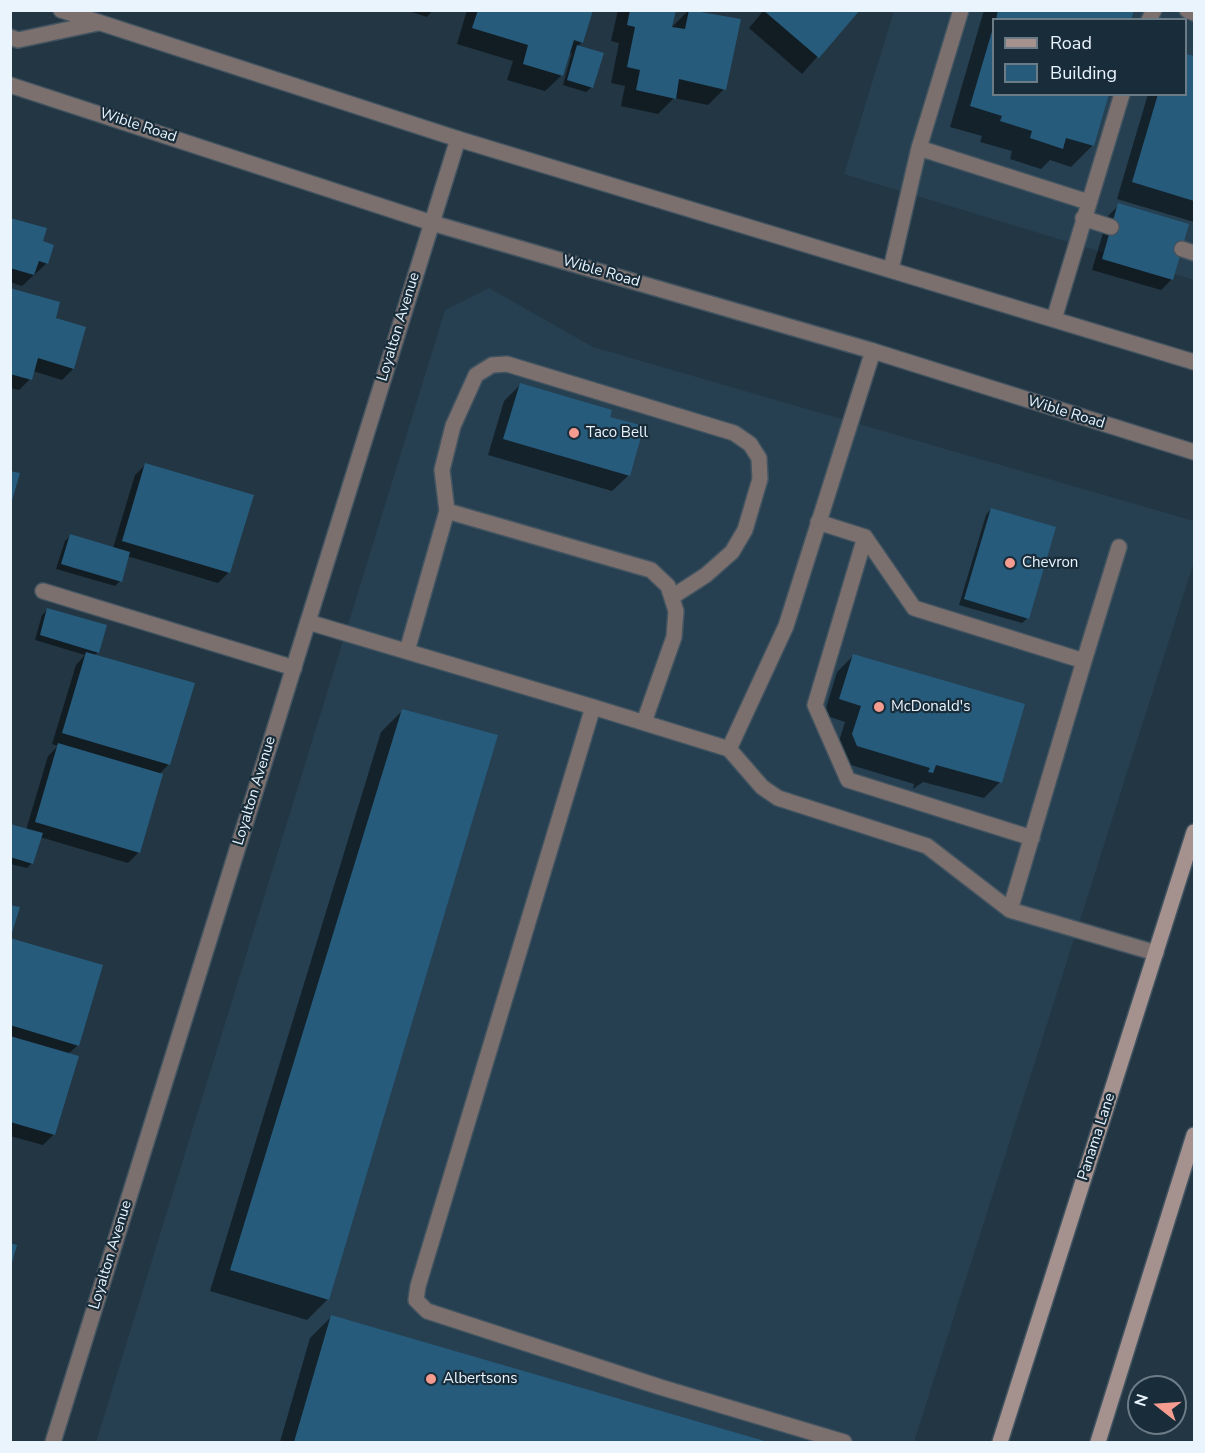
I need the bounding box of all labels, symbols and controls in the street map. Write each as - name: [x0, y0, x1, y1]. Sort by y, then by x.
- legend: [992, 18, 1187, 96]
- text: Road: [1050, 31, 1092, 55]
- text: Building: [1050, 61, 1117, 85]
- street label: Wible Road: [97, 105, 179, 147]
- street label: Wible Road: [560, 252, 642, 292]
- street label: Loyalton Avenue: [374, 270, 424, 384]
- street label: Wible Road: [1025, 393, 1107, 433]
- place label: Taco Bell: [586, 424, 648, 442]
- marker: Taco Bell: [567, 426, 581, 440]
- place label: Chevron: [1022, 554, 1078, 572]
- marker: Chevron: [1003, 556, 1017, 570]
- place label: McDonald's: [891, 698, 970, 716]
- marker: McDonald's: [872, 700, 886, 714]
- street label: Loyalton Avenue: [230, 734, 280, 848]
- street label: Panama Lane: [1074, 1091, 1120, 1183]
- street label: Loyalton Avenue: [86, 1198, 136, 1312]
- place label: Albertsons: [443, 1370, 517, 1388]
- marker: Albertsons: [424, 1372, 438, 1386]
- north arrow: [1127, 1375, 1187, 1435]
- text: N: [1129, 1391, 1154, 1409]

